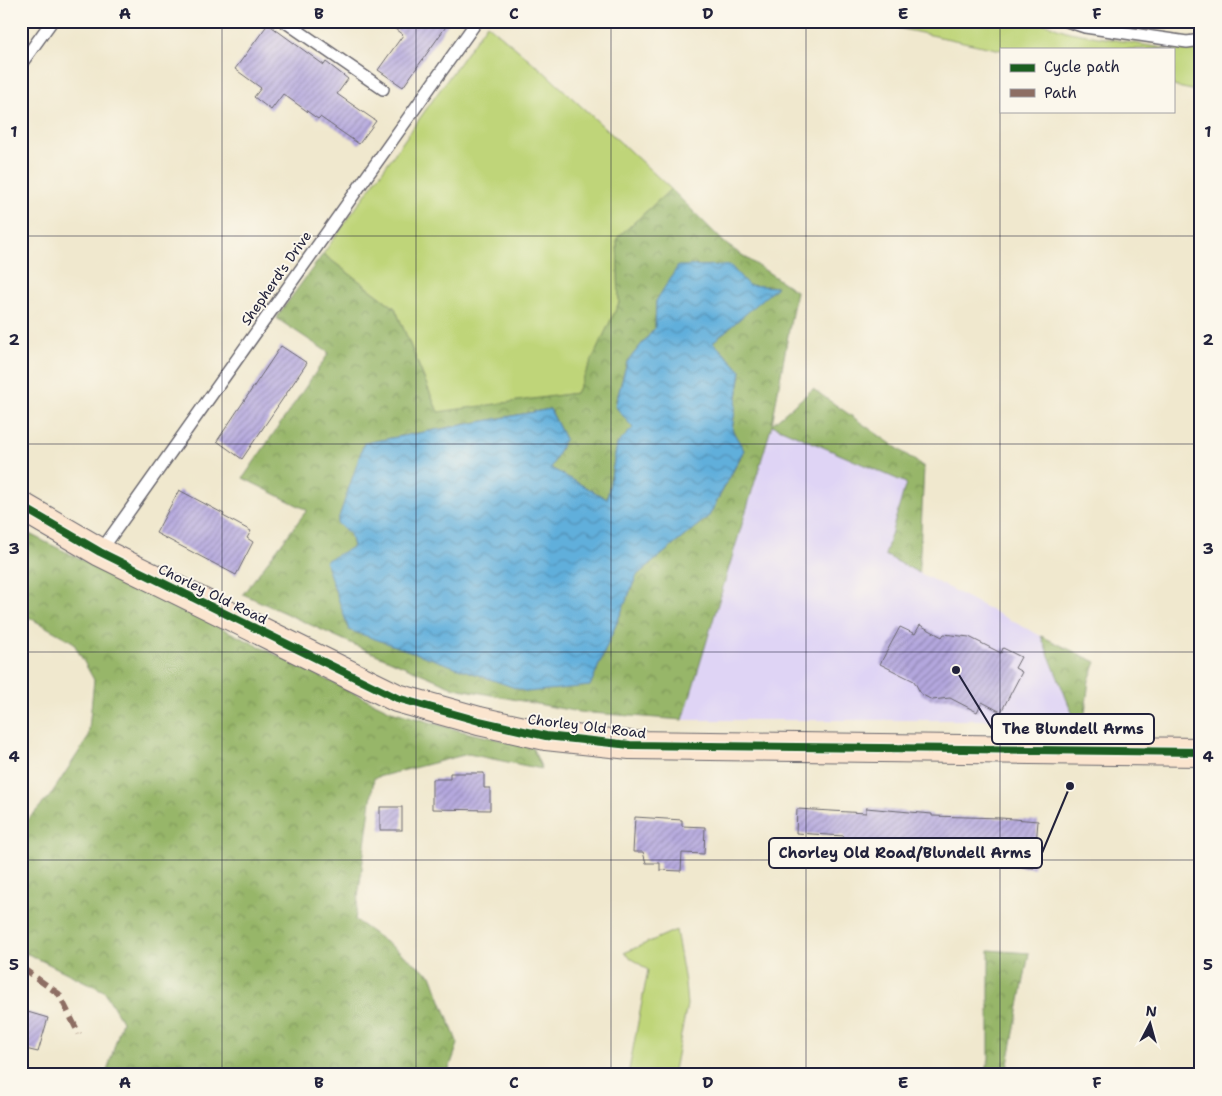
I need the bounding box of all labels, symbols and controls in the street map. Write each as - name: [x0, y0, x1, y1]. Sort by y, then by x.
- text: A: [119, 3, 131, 24]
- text: B: [314, 3, 324, 24]
- text: C: [509, 3, 519, 24]
- text: D: [702, 3, 714, 24]
- text: E: [898, 3, 908, 24]
- text: F: [1092, 3, 1102, 24]
- legend: [1000, 48, 1174, 112]
- text: Cycle path: [1044, 57, 1120, 77]
- text: Path: [1044, 83, 1077, 103]
- text: 1: [10, 121, 18, 142]
- text: 1: [1204, 121, 1212, 142]
- street label: Shepherd's Drive: [237, 227, 315, 329]
- text: 2: [8, 329, 20, 350]
- text: 2: [1202, 329, 1214, 350]
- text: 3: [8, 538, 20, 559]
- text: 3: [1202, 538, 1214, 559]
- street label: Chorley Old Road: [155, 560, 271, 628]
- street label: Chorley Old Road: [527, 710, 647, 742]
- callout: The Blundell Arms: [992, 714, 1154, 744]
- text: The Blundell Arms: [1002, 719, 1144, 739]
- text: 4: [8, 746, 20, 767]
- text: 4: [1202, 746, 1214, 767]
- callout: Chorley Old Road/Blundell Arms: [769, 838, 1042, 868]
- text: Chorley Old Road/Blundell Arms: [778, 843, 1032, 863]
- text: 5: [9, 954, 19, 975]
- text: 5: [1203, 954, 1213, 975]
- north arrow: [1124, 998, 1174, 1048]
- text: N: [1145, 1002, 1158, 1021]
- text: A: [119, 1072, 131, 1093]
- text: B: [314, 1072, 324, 1093]
- text: C: [509, 1072, 519, 1093]
- text: D: [702, 1072, 714, 1093]
- text: E: [898, 1072, 908, 1093]
- text: F: [1092, 1072, 1102, 1093]

